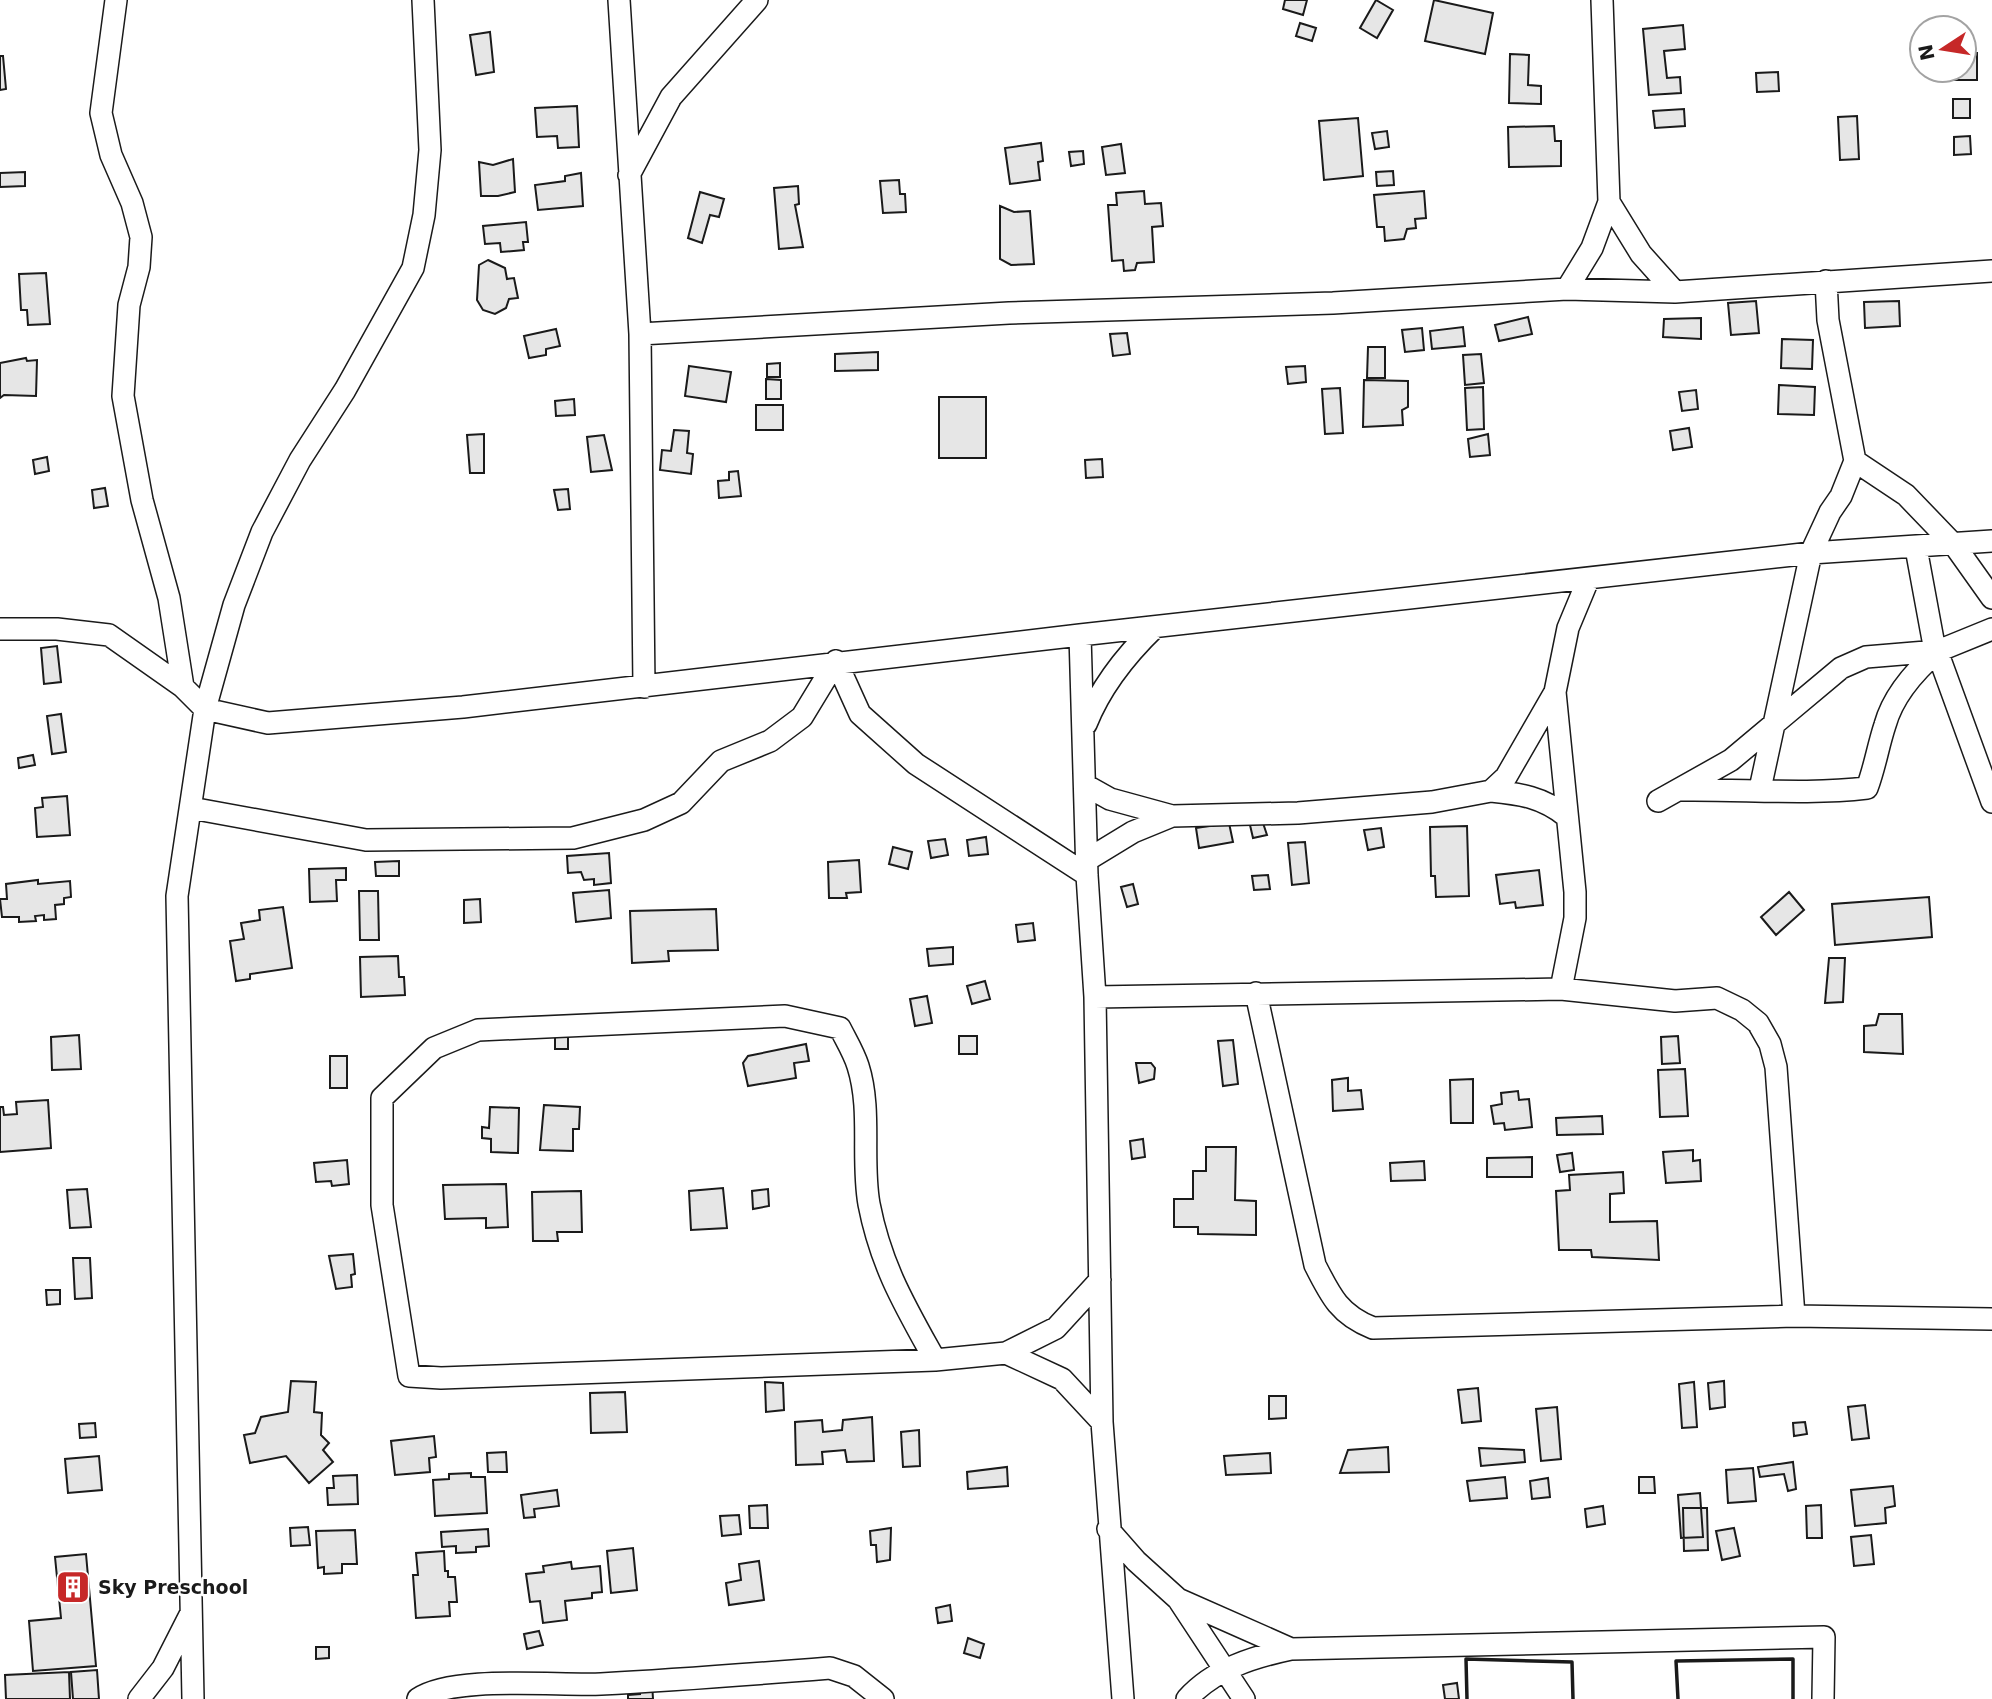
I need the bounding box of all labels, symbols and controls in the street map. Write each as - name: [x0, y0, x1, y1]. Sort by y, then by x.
- north arrow: [1908, 14, 1978, 84]
- text: N: [1914, 42, 1939, 63]
- building icon: Sky Preschool: [54, 1568, 92, 1606]
- place label: Sky Preschool: [98, 1576, 248, 1598]

